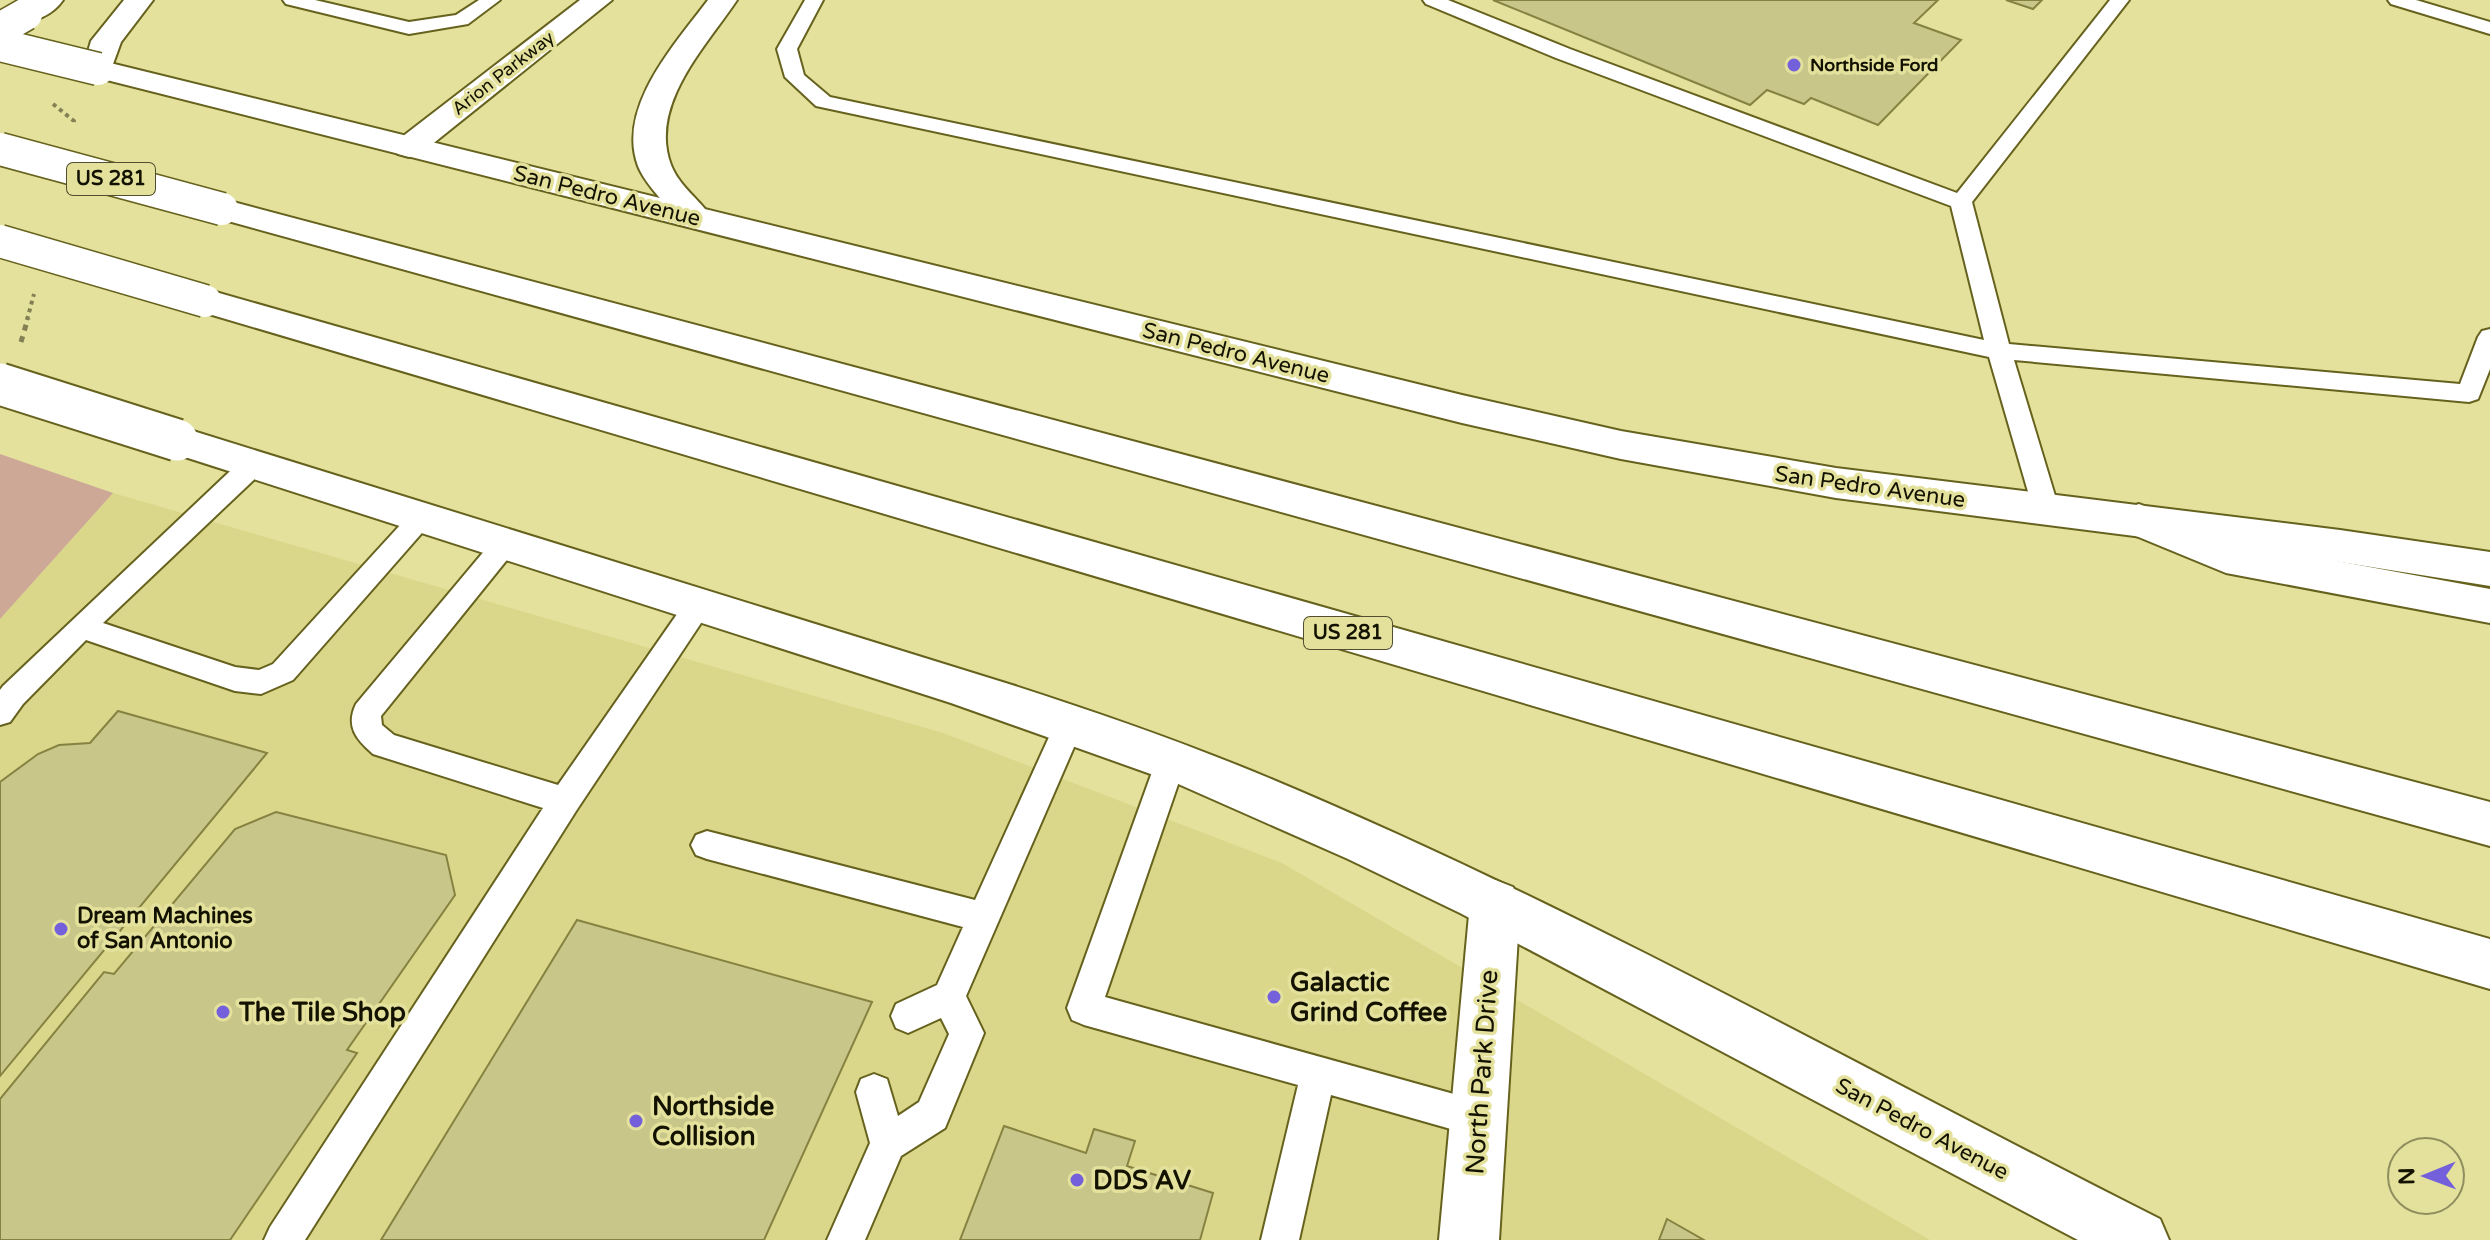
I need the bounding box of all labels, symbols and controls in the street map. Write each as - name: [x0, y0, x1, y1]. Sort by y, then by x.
- street label: Arion Parkway: [448, 26, 559, 120]
- place label: Northside Ford: [1810, 54, 1938, 76]
- marker: Northside Ford: [1785, 56, 1803, 74]
- street label: San Pedro Avenue: [511, 160, 703, 232]
- road number: US 281: [67, 163, 155, 195]
- street label: San Pedro Avenue: [1140, 317, 1332, 389]
- street label: San Pedro Avenue: [1773, 461, 1967, 513]
- road number: US 281: [1304, 617, 1392, 649]
- place label: Dream Machines of San Antonio: [77, 903, 253, 954]
- marker: Dream Machines of San Antonio: [52, 920, 70, 938]
- place label: Galactic Grind Coffee: [1290, 967, 1448, 1028]
- street label: North Park Drive: [1459, 969, 1505, 1175]
- marker: Galactic Grind Coffee: [1265, 988, 1283, 1006]
- place label: The Tile Shop: [238, 997, 406, 1028]
- marker: The Tile Shop: [214, 1003, 232, 1021]
- street label: San Pedro Avenue: [1831, 1073, 2013, 1185]
- place label: Northside Collision: [652, 1091, 774, 1152]
- marker: Northside Collision: [627, 1112, 645, 1130]
- north arrow: [2386, 1136, 2466, 1216]
- place label: DDS AV: [1093, 1165, 1191, 1196]
- text: N: [2394, 1167, 2420, 1185]
- marker: DDS AV: [1068, 1171, 1086, 1189]

